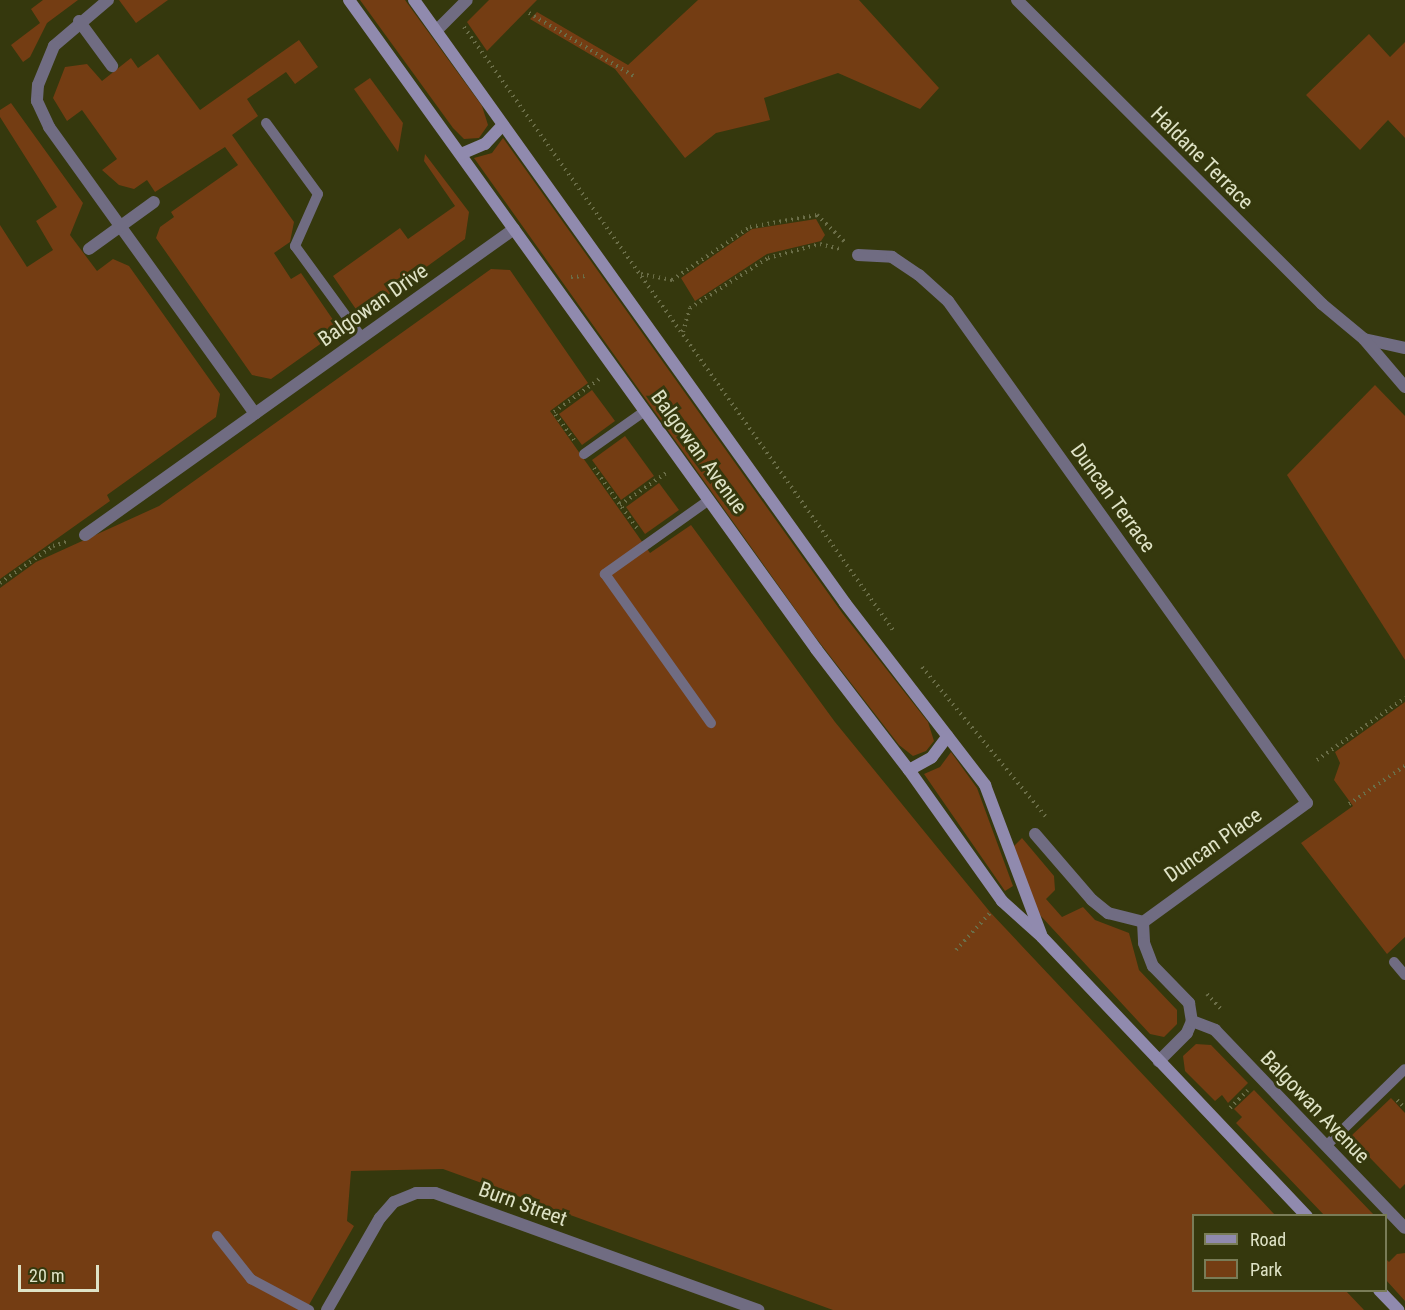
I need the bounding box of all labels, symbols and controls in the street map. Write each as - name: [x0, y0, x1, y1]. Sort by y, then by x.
- street label: Haldane Terrace: [1145, 101, 1259, 215]
- street label: Balgowan Drive: [313, 258, 433, 352]
- street label: Balgowan Avenue: [646, 385, 752, 519]
- street label: Duncan Terrace: [1065, 438, 1161, 558]
- street label: Duncan Place: [1159, 802, 1267, 888]
- street label: Balgowan Avenue: [1255, 1046, 1375, 1168]
- street label: Burn Street: [475, 1176, 571, 1232]
- legend: [1192, 1214, 1387, 1292]
- text: Road: [1250, 1229, 1286, 1250]
- scale bar: [21, 1253, 102, 1291]
- text: Park: [1250, 1259, 1282, 1280]
- text: 20 m: [29, 1265, 64, 1286]

